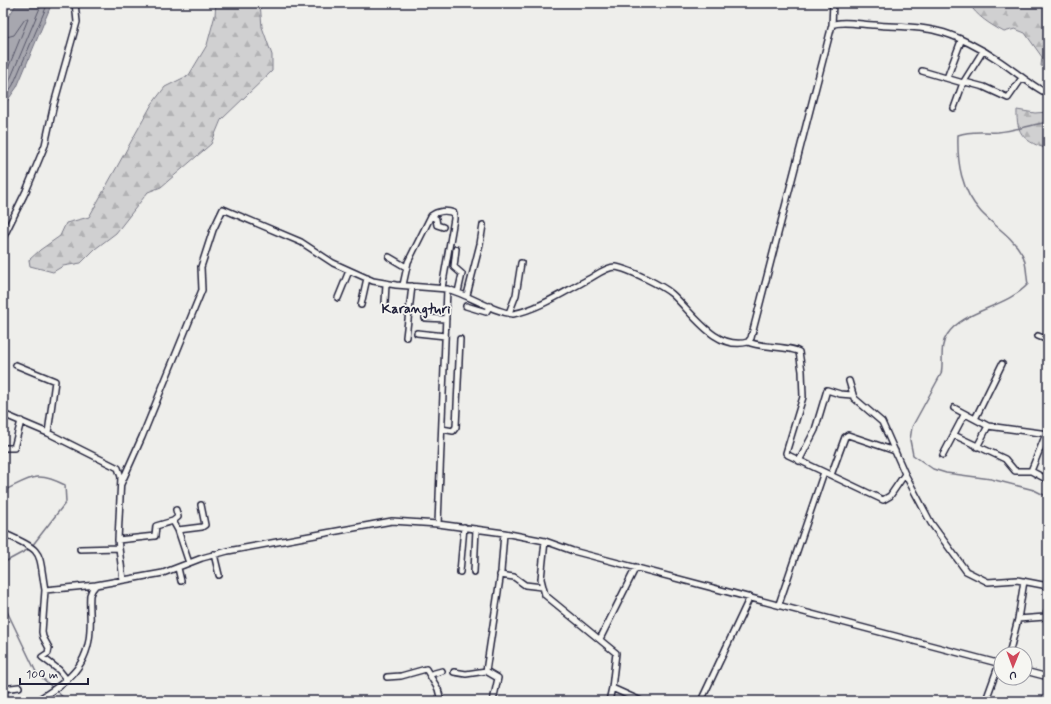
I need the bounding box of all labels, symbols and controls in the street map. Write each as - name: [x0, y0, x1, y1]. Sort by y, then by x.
- district label: Karangturi: [382, 300, 450, 319]
- north arrow: [993, 646, 1033, 686]
- scale bar: [20, 660, 88, 686]
- text: 100 m: [26, 667, 58, 683]
- text: U: [1009, 668, 1017, 682]

